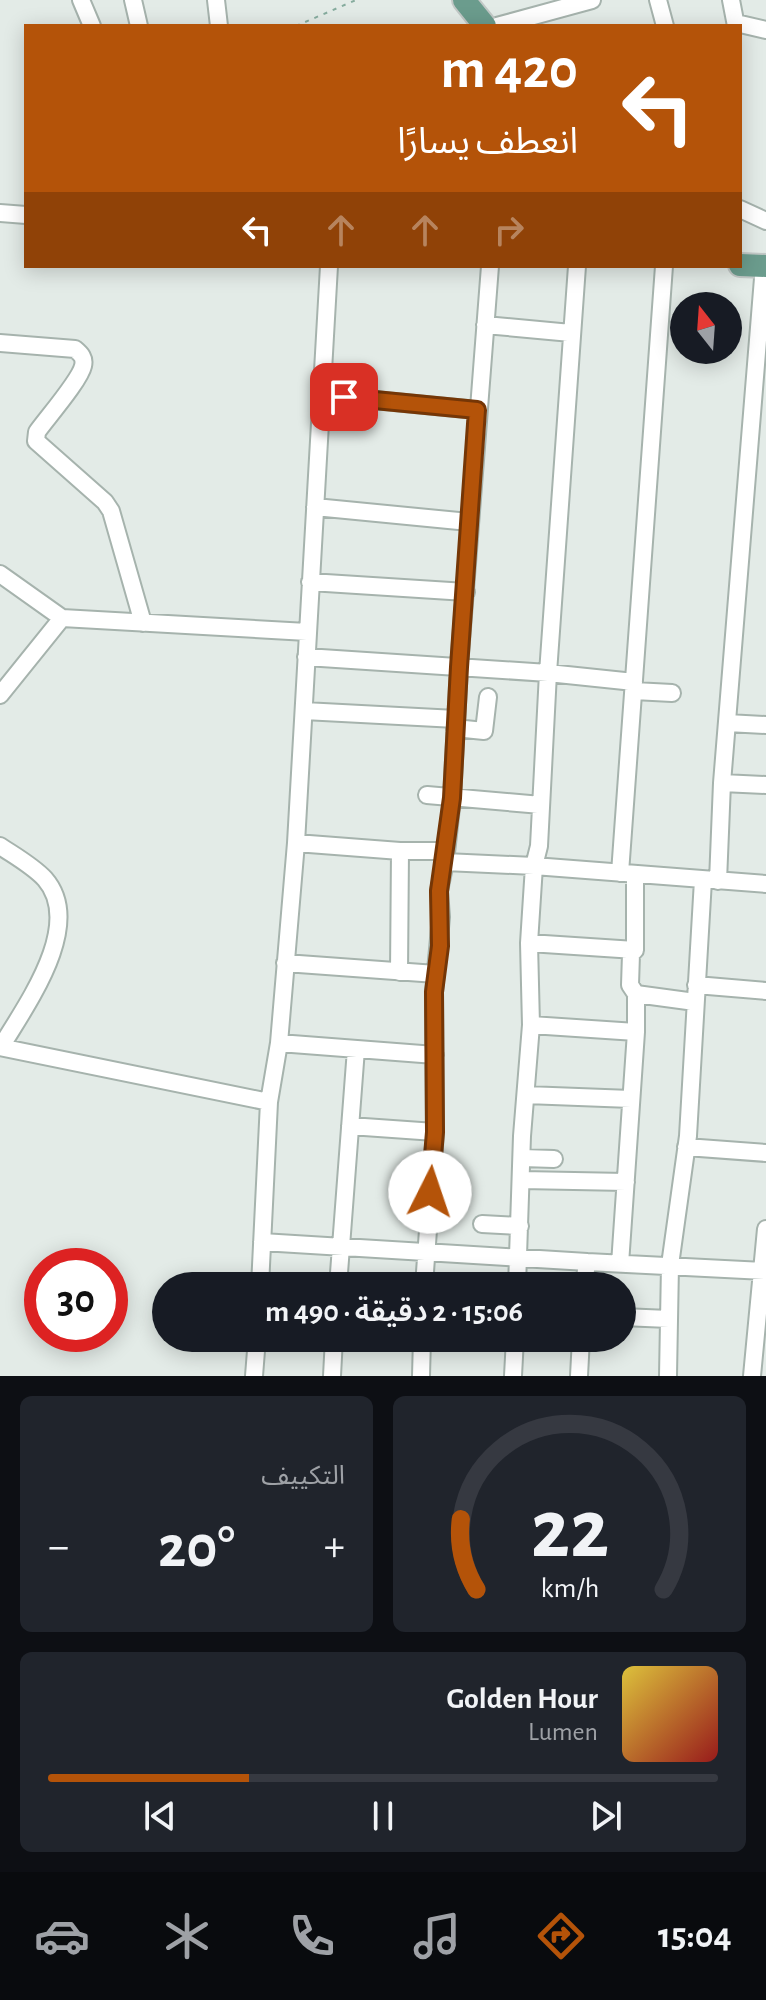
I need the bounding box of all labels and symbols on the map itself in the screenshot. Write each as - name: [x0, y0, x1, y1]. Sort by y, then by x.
- north arrow: [670, 292, 742, 364]
- pin: [310, 363, 378, 431]
- position arrow: [388, 1150, 472, 1234]
- speed limit sign: 30: [24, 1248, 128, 1352]

